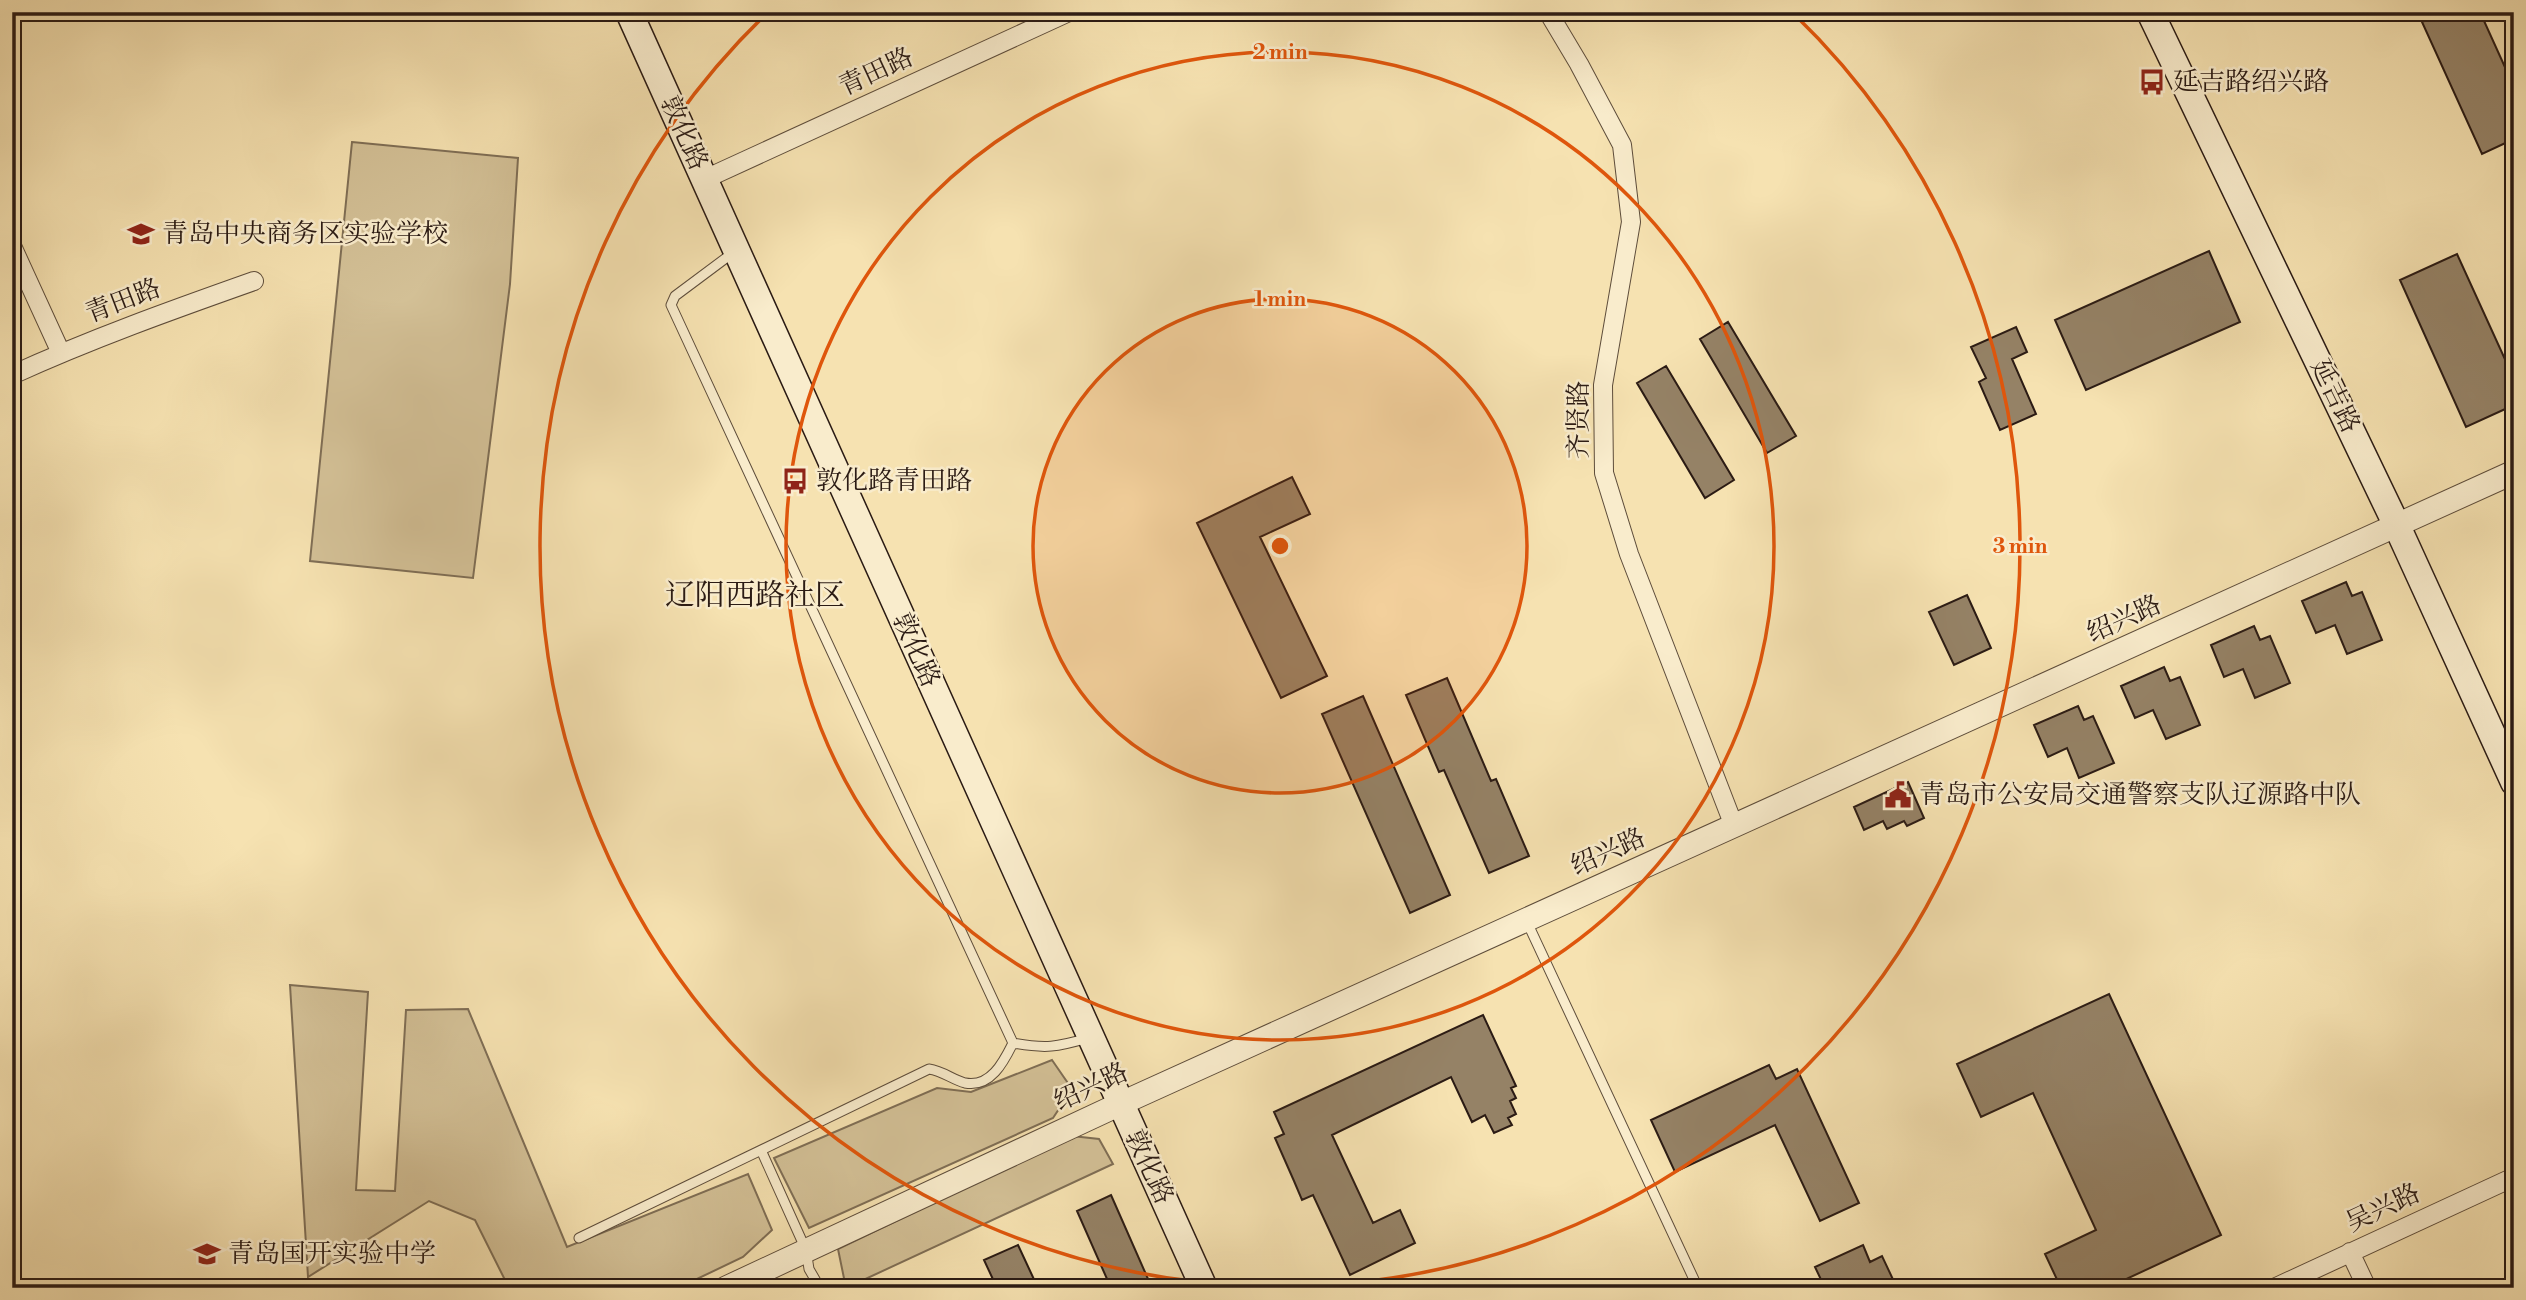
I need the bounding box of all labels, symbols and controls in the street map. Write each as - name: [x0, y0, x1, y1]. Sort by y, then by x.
- text: 2 min: [1252, 40, 1308, 66]
- street label: 青田路: [834, 41, 918, 103]
- place label: 延吉路绍兴路: [2173, 66, 2329, 98]
- bus stop icon: 延吉路绍兴路: [2137, 67, 2167, 97]
- street label: 敦化路: [654, 91, 714, 175]
- place label: 青岛中央商务区实验学校: [162, 218, 448, 250]
- school or university icon: 青岛中央商务区实验学校: [126, 219, 156, 249]
- street label: 青田路: [81, 272, 165, 330]
- text: 1 min: [1254, 287, 1306, 313]
- street label: 延吉路: [2304, 354, 2366, 438]
- street label: 齐贤路: [1563, 381, 1595, 459]
- place label: 敦化路青田路: [816, 465, 972, 497]
- bus stop icon: 敦化路青田路: [780, 466, 810, 496]
- centre of rings: [1268, 534, 1292, 558]
- text: 3 min: [1993, 534, 2047, 560]
- district label: 辽阳西路社区: [665, 577, 845, 615]
- street label: 绍兴路: [2082, 589, 2166, 649]
- street label: 敦化路: [886, 608, 946, 692]
- place label: 青岛市公安局交通警察支队辽源路中队: [1919, 779, 2361, 811]
- public building icon: 青岛市公安局交通警察支队辽源路中队: [1883, 780, 1913, 810]
- street label: 绍兴路: [1566, 822, 1650, 882]
- street label: 绍兴路: [1049, 1056, 1133, 1118]
- street label: 敦化路: [1118, 1125, 1180, 1209]
- street label: 吴兴路: [2341, 1177, 2425, 1239]
- place label: 青岛国开实验中学: [228, 1238, 436, 1270]
- school or university icon: 青岛国开实验中学: [192, 1239, 222, 1269]

